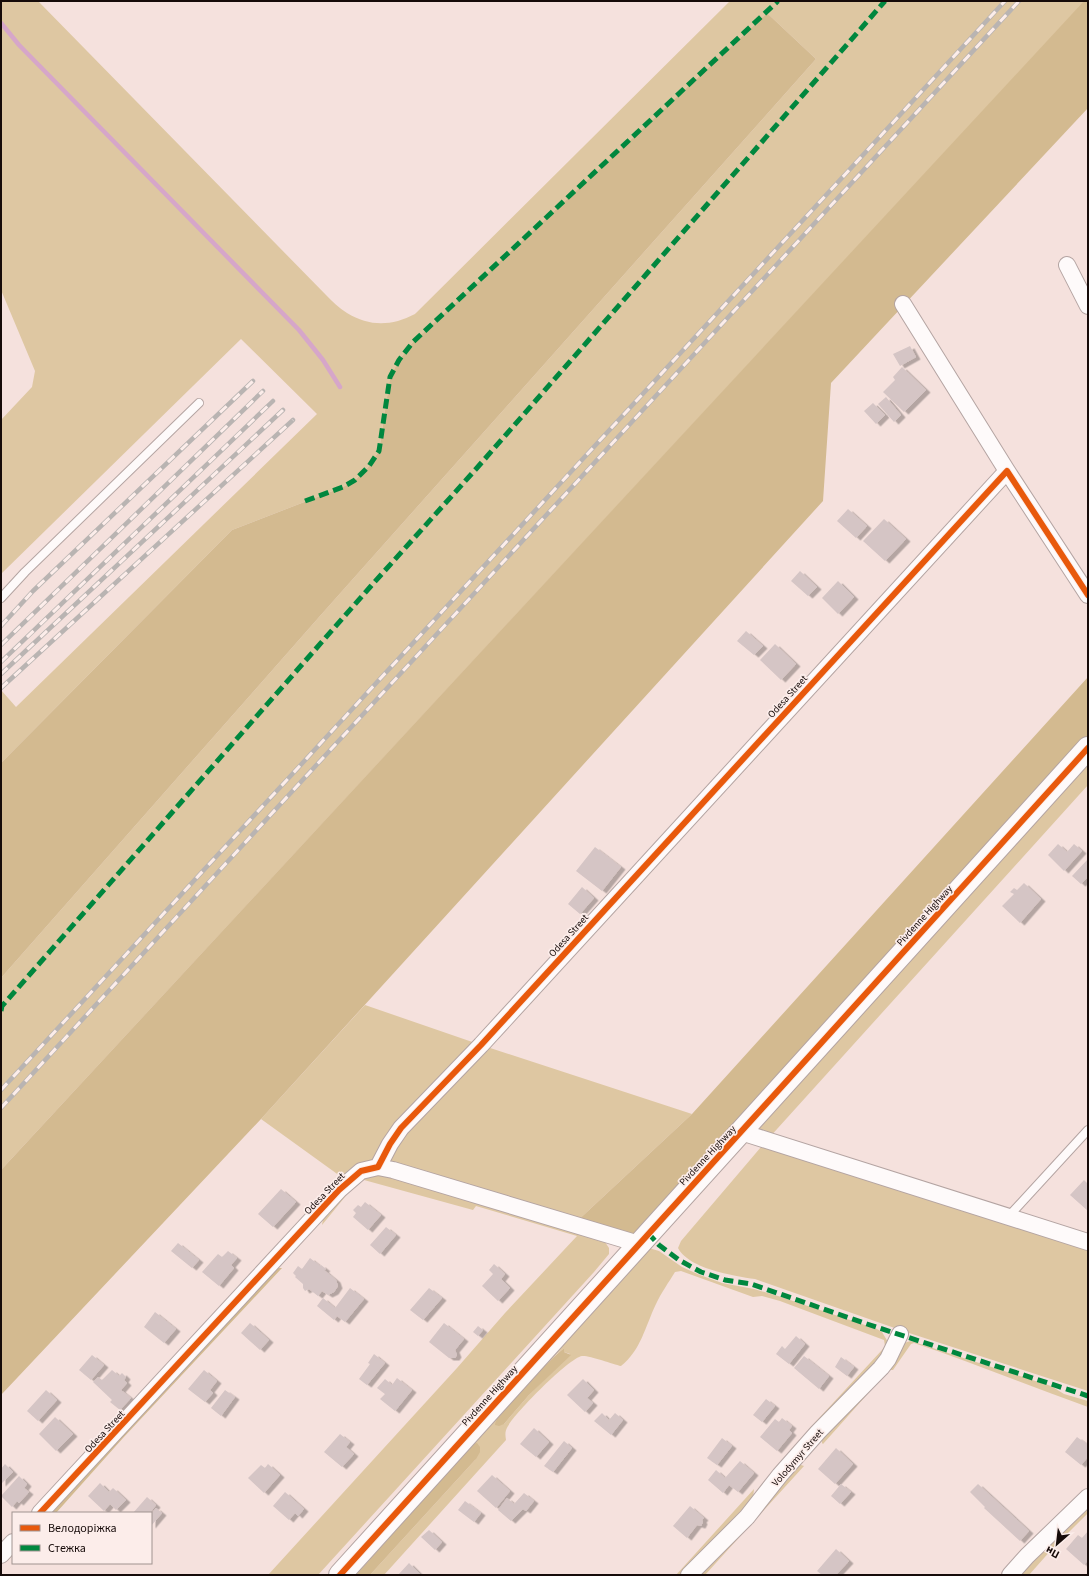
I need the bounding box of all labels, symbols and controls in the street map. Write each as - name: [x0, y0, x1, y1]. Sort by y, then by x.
- street label: Odesa Street: [765, 672, 811, 721]
- street label: Pivdenne Highway: [894, 882, 956, 949]
- street label: Odesa Street: [546, 911, 592, 960]
- street label: Pivdenne Highway: [676, 1122, 739, 1189]
- street label: Odesa Street: [301, 1169, 349, 1218]
- street label: Pivdenne Highway: [459, 1362, 521, 1429]
- street label: Odesa Street: [81, 1407, 128, 1456]
- street label: Volodymyr Street: [769, 1425, 827, 1489]
- legend: [12, 1512, 152, 1564]
- text: Велодоріжка: [48, 1520, 117, 1537]
- north arrow: [1037, 1524, 1077, 1564]
- text: Стежка: [48, 1540, 86, 1557]
- text: Пн: [1043, 1543, 1062, 1562]

